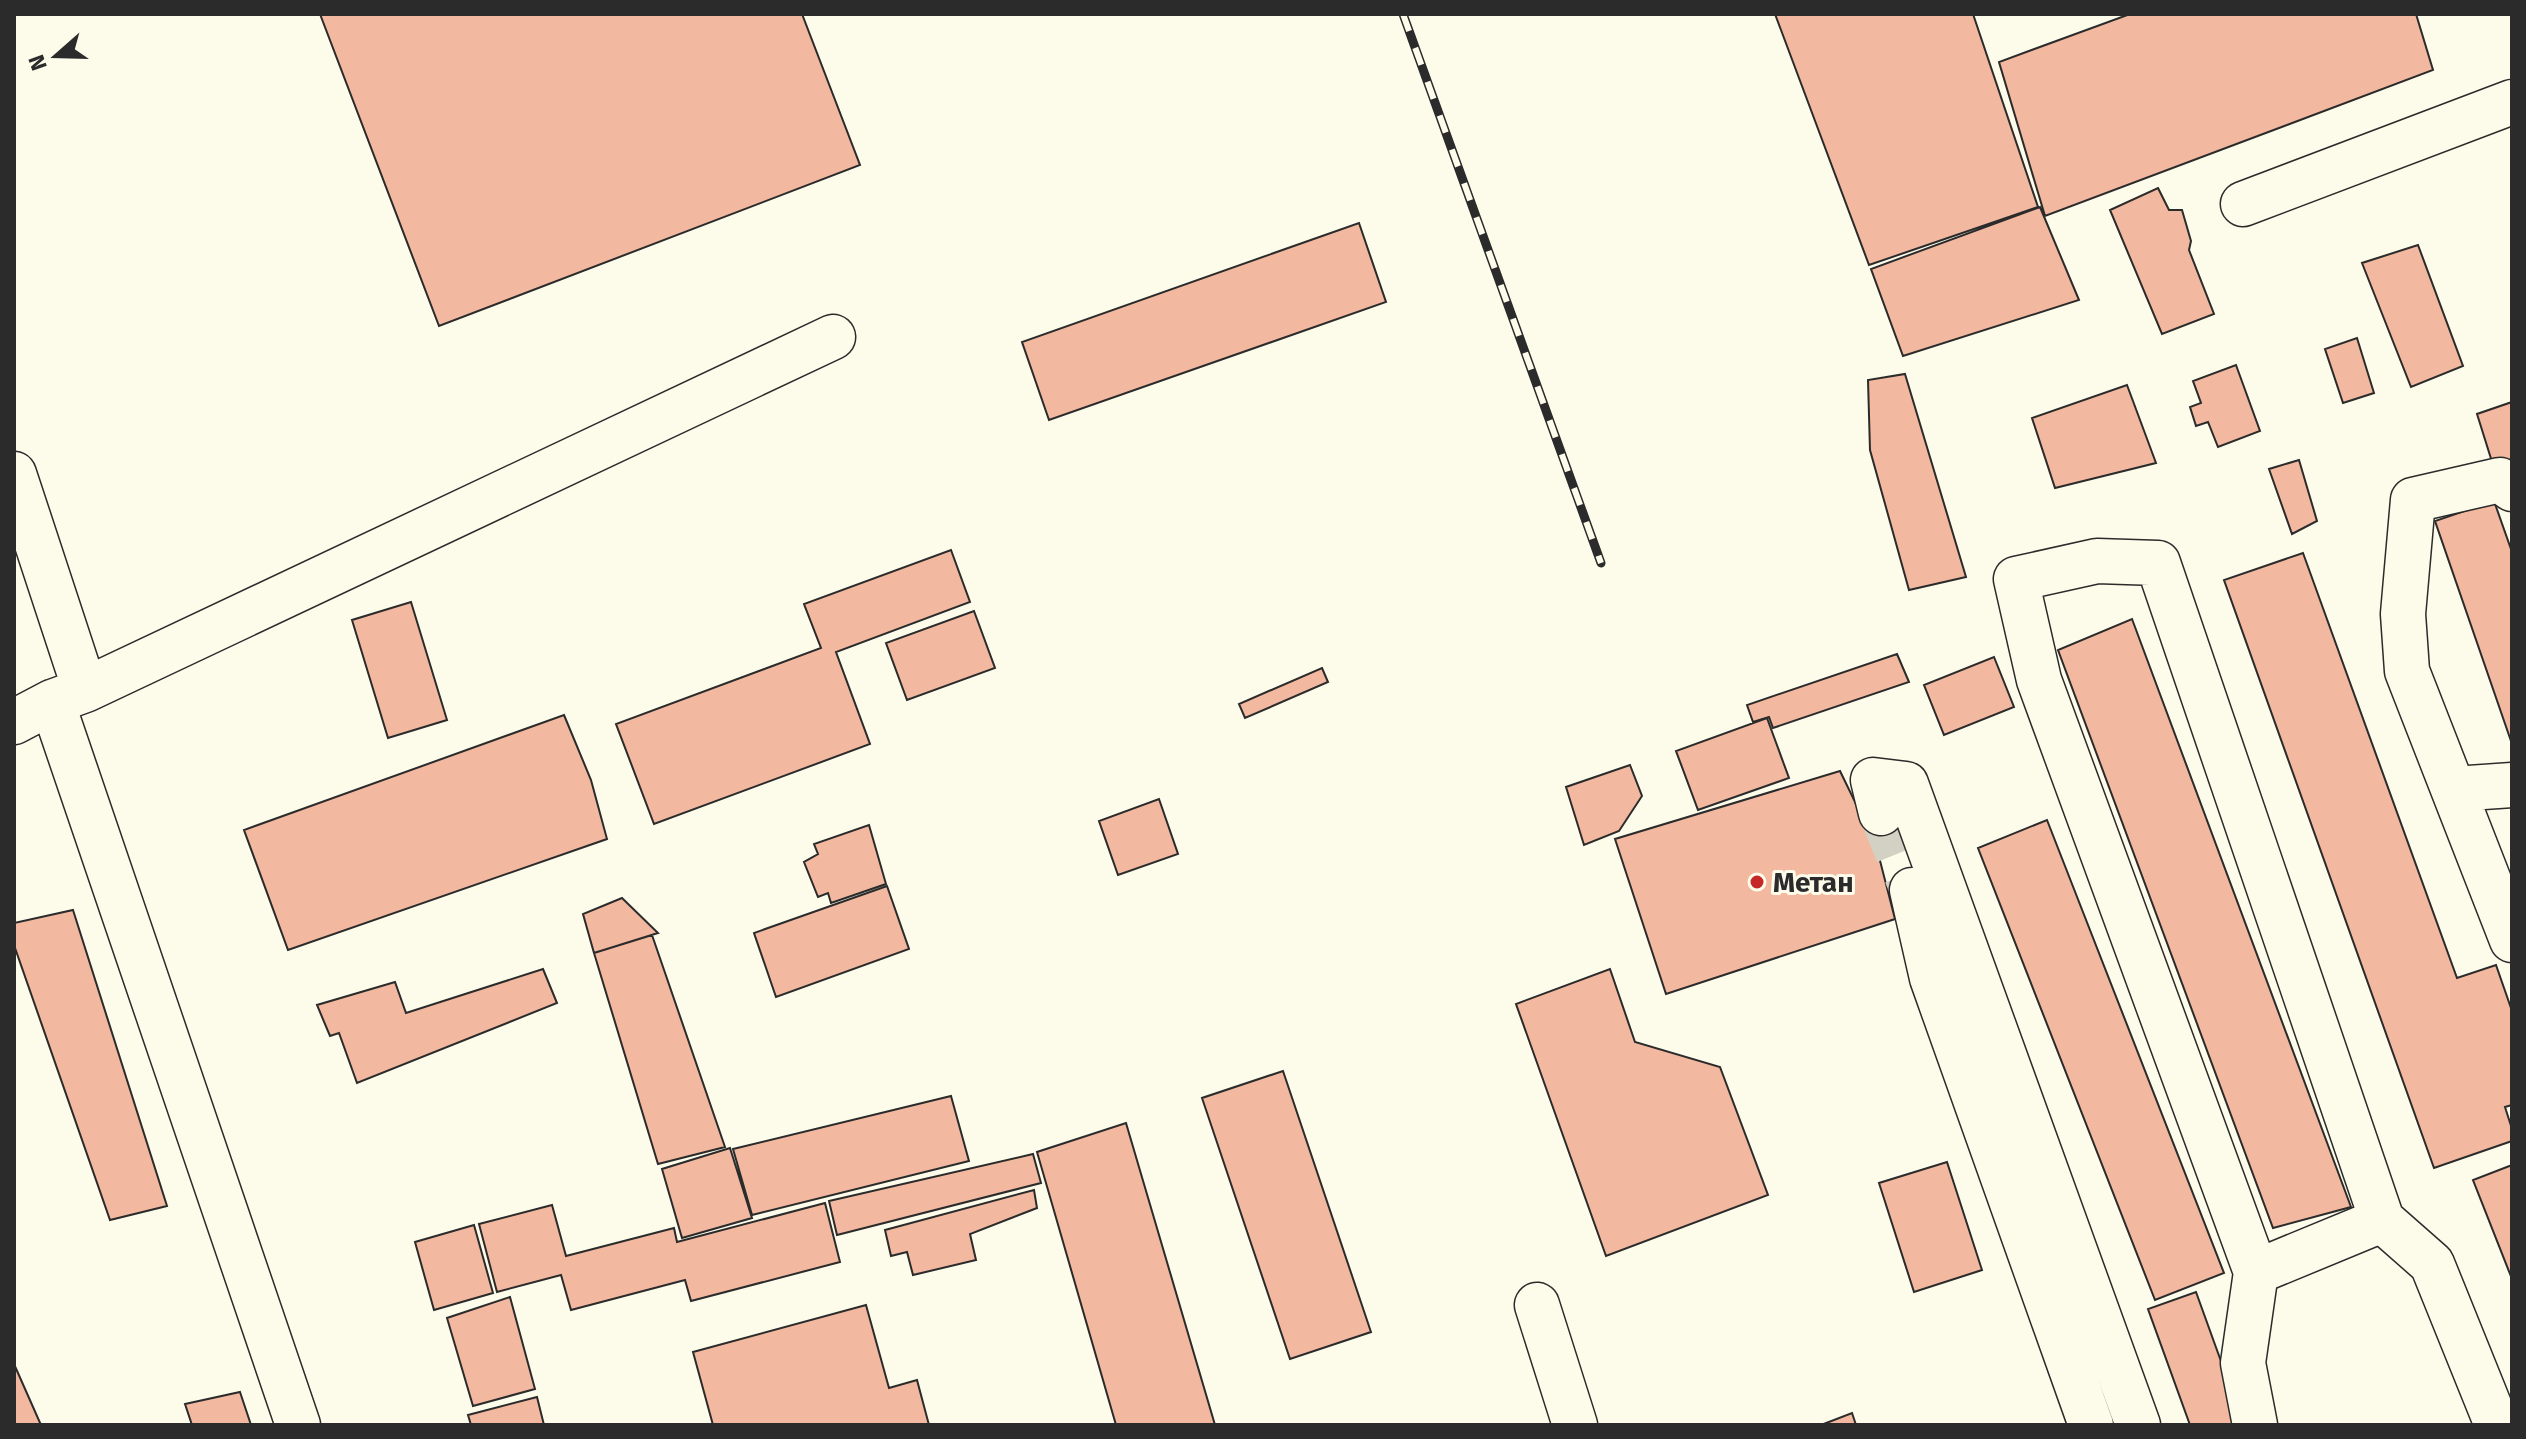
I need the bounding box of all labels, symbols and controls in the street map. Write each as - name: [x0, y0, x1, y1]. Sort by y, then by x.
- north arrow: [16, 16, 96, 96]
- text: N: [22, 51, 53, 74]
- place label: Метан: [1773, 866, 1854, 899]
- marker: Метан: [1748, 873, 1766, 891]

